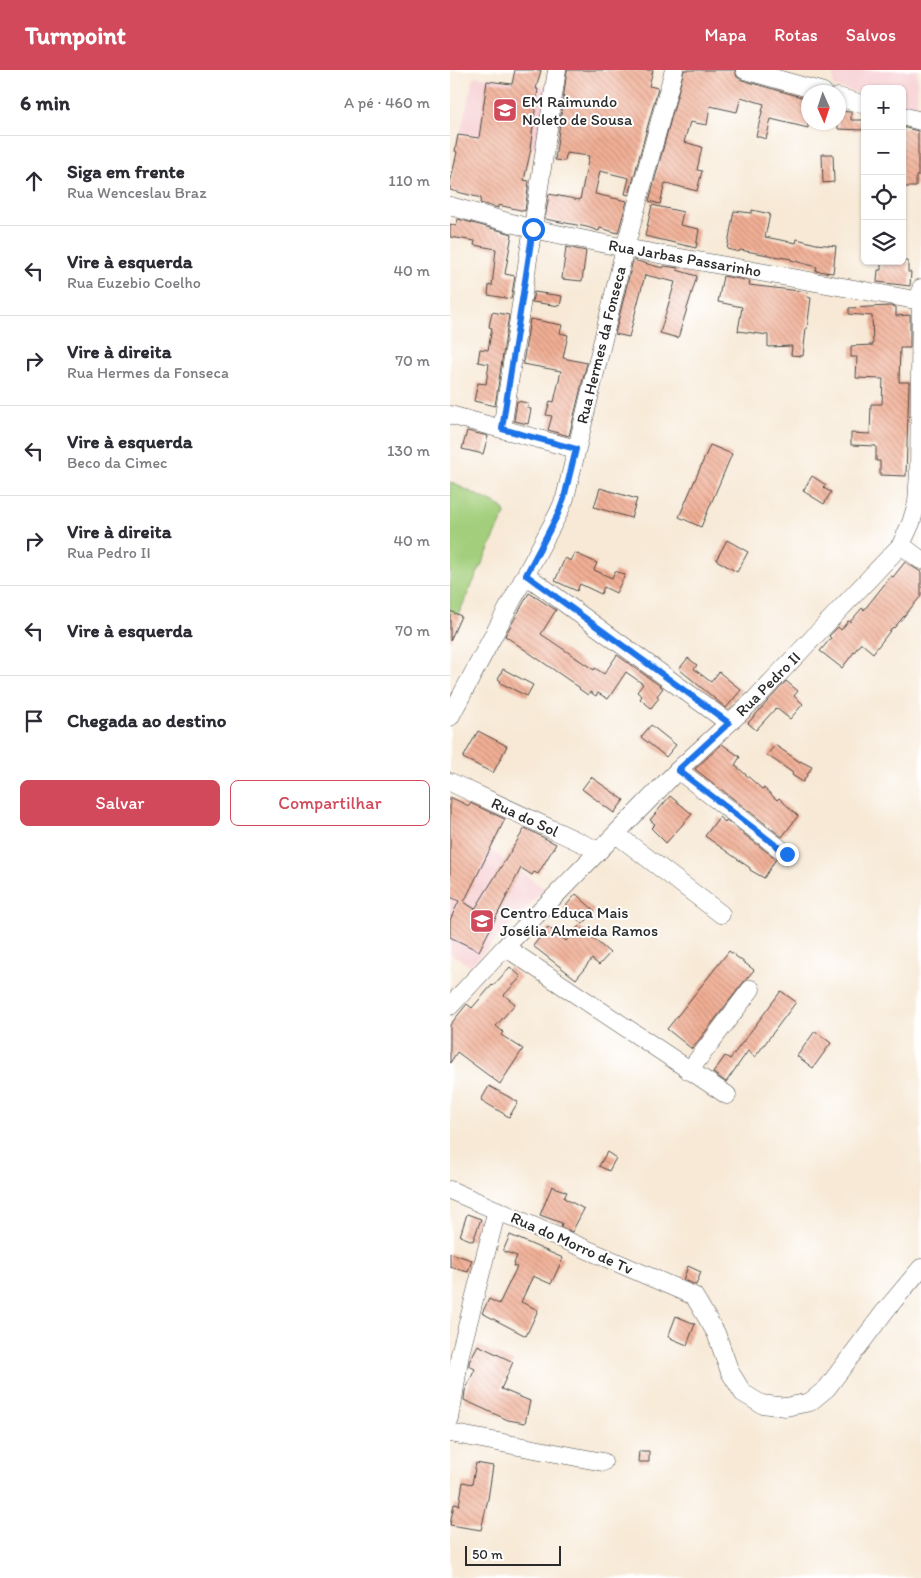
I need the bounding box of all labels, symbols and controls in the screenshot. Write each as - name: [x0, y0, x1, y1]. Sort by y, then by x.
- text: Turnpoint: [25, 21, 126, 50]
- text: Mapa: [704, 24, 746, 46]
- text: Rotas: [774, 24, 818, 46]
- text: Salvos: [846, 24, 896, 46]
- north arrow: [801, 85, 846, 130]
- map controls: [861, 85, 906, 265]
- button: +: [861, 85, 906, 130]
- text: 6 min: [20, 90, 70, 115]
- place label: EM Raimundo Noleto de Sousa: [522, 92, 633, 129]
- text: A pé · 460 m: [344, 93, 430, 112]
- school or university icon: EM Raimundo Noleto de Sousa: [492, 97, 518, 123]
- button: −: [861, 130, 906, 175]
- text: Siga em frente: [67, 160, 185, 183]
- icon: ahead: [20, 167, 48, 195]
- text: 110 m: [388, 171, 430, 190]
- button: locate: [861, 175, 906, 220]
- text: Rua Wenceslau Braz: [67, 183, 207, 202]
- route start: [522, 218, 545, 241]
- button: layers: [861, 220, 906, 265]
- street label: Rua Jarbas Passarinho: [607, 235, 763, 281]
- text: Vire à esquerda: [67, 250, 193, 273]
- icon: left: [20, 257, 48, 285]
- text: 40 m: [393, 261, 430, 280]
- street label: Rua Hermes da Fonseca: [572, 264, 630, 426]
- text: Rua Euzebio Coelho: [67, 273, 201, 292]
- text: Vire à direita: [67, 340, 172, 363]
- icon: right: [20, 347, 48, 375]
- text: 70 m: [395, 351, 430, 370]
- text: Rua Hermes da Fonseca: [67, 363, 229, 382]
- text: Vire à esquerda: [67, 430, 193, 453]
- icon: left: [20, 437, 48, 465]
- text: 130 m: [387, 441, 430, 460]
- text: Beco da Cimec: [67, 453, 168, 472]
- text: Vire à direita: [67, 520, 172, 543]
- icon: right: [20, 527, 48, 555]
- text: 40 m: [393, 531, 430, 550]
- text: Rua Pedro II: [67, 543, 151, 562]
- icon: left: [20, 617, 48, 645]
- text: Vire à esquerda: [67, 619, 193, 642]
- text: 70 m: [395, 621, 430, 640]
- street label: Rua Pedro II: [732, 648, 804, 720]
- icon: arrive: [20, 707, 48, 735]
- text: Chegada ao destino: [67, 709, 226, 732]
- button: Salvar: [20, 780, 220, 826]
- button: Compartilhar: [230, 780, 430, 826]
- street label: Rua do Sol: [488, 793, 562, 841]
- route end: [776, 843, 799, 866]
- place label: Centro Educa Mais Josélia Almeida Ramos: [500, 903, 658, 940]
- school or university icon: Centro Educa Mais Josélia Almeida Ramos: [469, 908, 495, 934]
- street label: Rua do Morro de Tv: [508, 1207, 637, 1279]
- scale bar: [465, 1543, 561, 1566]
- text: 50 m: [472, 1546, 503, 1563]

